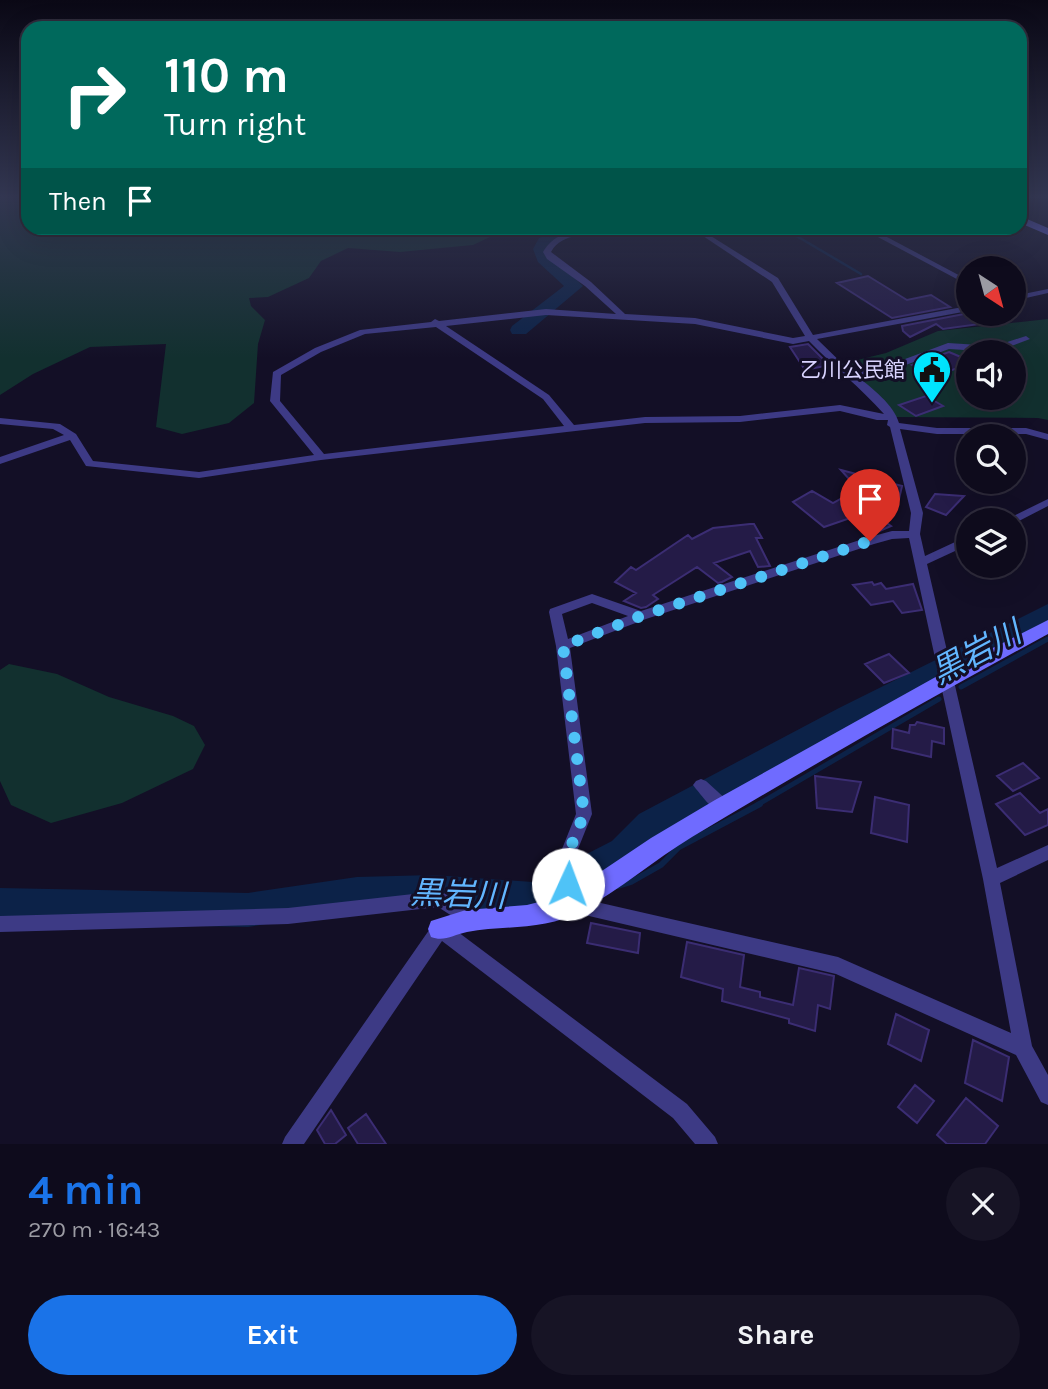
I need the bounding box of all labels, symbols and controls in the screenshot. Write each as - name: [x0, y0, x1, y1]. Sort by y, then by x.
- text: 110 m: [164, 47, 289, 104]
- icon: right: [49, 49, 140, 140]
- text: Turn right: [164, 106, 306, 143]
- icon: arrive: [121, 182, 159, 220]
- text: Then: [49, 186, 107, 217]
- north arrow: [956, 256, 1026, 326]
- map controls: [956, 256, 1026, 578]
- button: sound: [956, 340, 1026, 410]
- public building icon: 乙川公民館: [911, 349, 953, 404]
- place label: 乙川公民館: [800, 358, 905, 382]
- button: search: [956, 424, 1026, 494]
- pin: [840, 469, 900, 541]
- icon: arrive: [851, 480, 889, 518]
- button: layers: [956, 508, 1026, 578]
- water label: 黒岩川: [925, 612, 1030, 691]
- position arrow: [531, 847, 605, 921]
- water label: 黒岩川: [409, 874, 510, 915]
- text: 4 min: [28, 1165, 143, 1215]
- button: close: [946, 1167, 1020, 1241]
- text: 270 m · 16:43: [28, 1216, 160, 1243]
- button: Exit: [28, 1295, 517, 1375]
- button: Share: [531, 1295, 1020, 1375]

